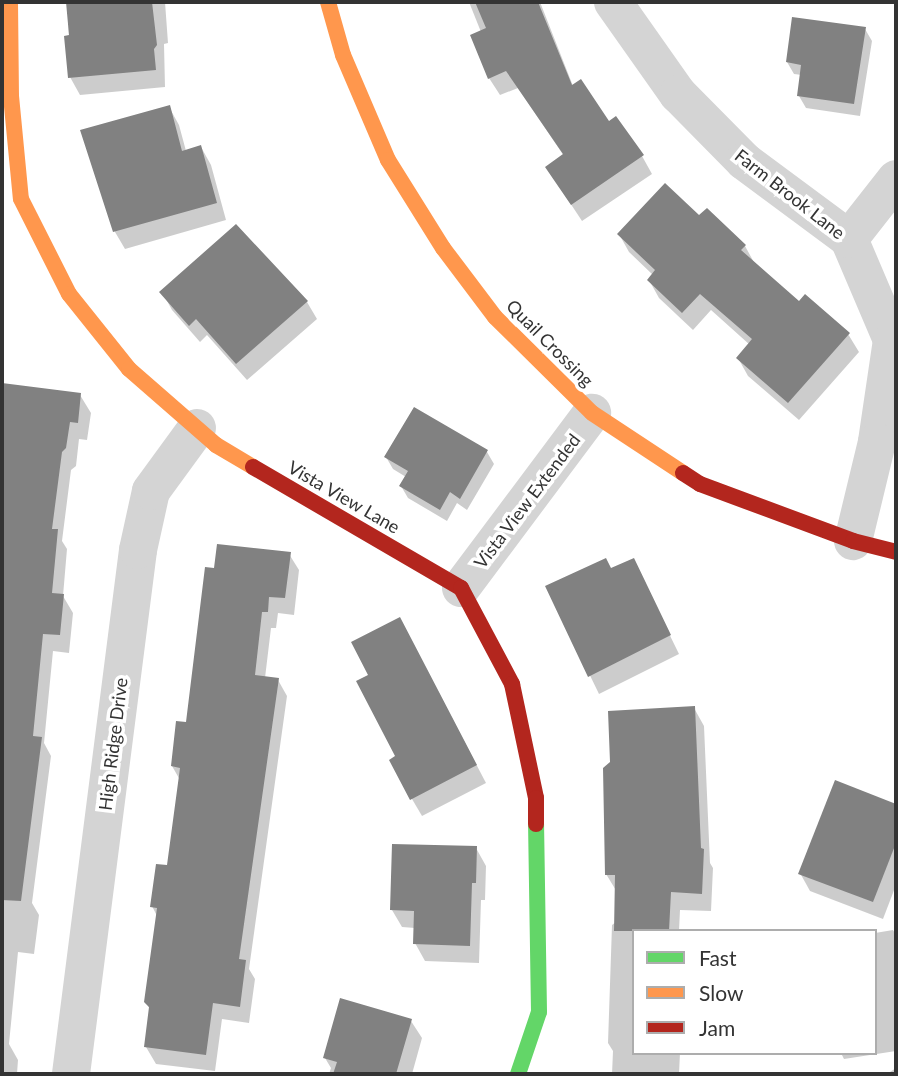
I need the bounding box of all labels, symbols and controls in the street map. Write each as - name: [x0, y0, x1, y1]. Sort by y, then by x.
- street label: Farm Brook Lane: [731, 144, 849, 244]
- street label: Quail Crossing: [502, 295, 598, 391]
- street label: Vista View Extended: [469, 429, 585, 573]
- street label: Vista View Lane: [284, 456, 404, 538]
- street label: High Ridge Drive: [94, 676, 132, 812]
- legend: [632, 929, 877, 1055]
- text: Fast: [699, 945, 736, 970]
- text: Slow: [699, 980, 743, 1005]
- text: Jam: [699, 1015, 735, 1040]

